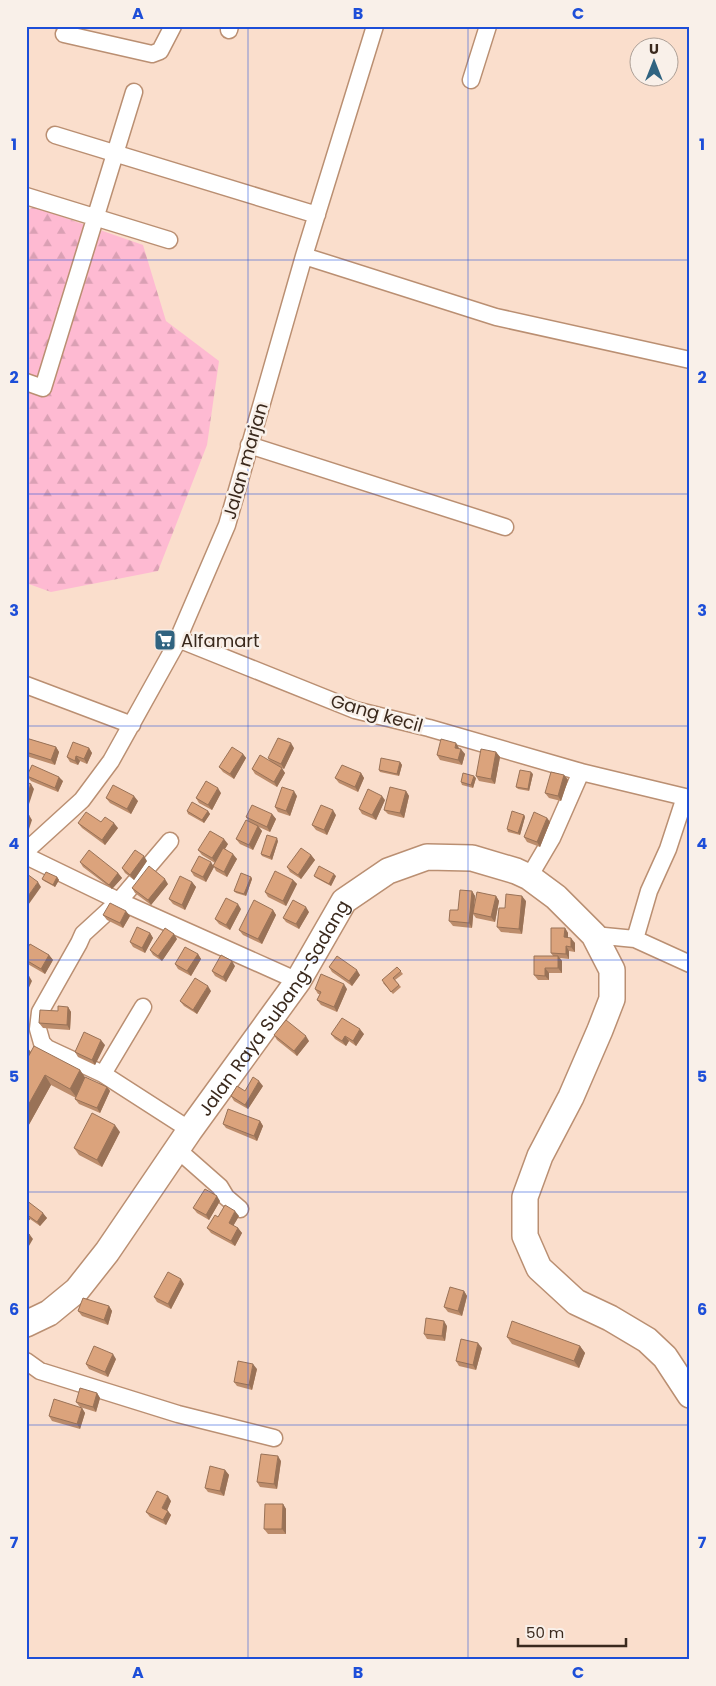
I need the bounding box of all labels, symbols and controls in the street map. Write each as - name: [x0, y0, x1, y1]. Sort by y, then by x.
- text: A: [132, 2, 144, 25]
- text: B: [353, 2, 363, 25]
- text: C: [572, 2, 584, 25]
- north arrow: [628, 38, 678, 88]
- text: U: [649, 39, 659, 59]
- text: 1: [11, 133, 17, 156]
- text: 1: [699, 133, 705, 156]
- text: 2: [9, 366, 19, 389]
- text: 2: [697, 366, 707, 389]
- street label: Jalan marjan: [216, 400, 274, 522]
- text: 3: [9, 599, 19, 622]
- text: 3: [697, 599, 707, 622]
- supermarket icon: Alfamart: [153, 628, 177, 652]
- place label: Alfamart: [181, 628, 260, 653]
- street label: Gang kecil: [328, 688, 426, 738]
- text: 4: [9, 832, 20, 855]
- text: 4: [697, 832, 708, 855]
- street label: Jalan Raya Subang-Sadang: [192, 895, 355, 1121]
- text: 5: [9, 1065, 19, 1088]
- text: 5: [697, 1065, 707, 1088]
- text: 6: [9, 1298, 19, 1321]
- text: 6: [697, 1298, 707, 1321]
- text: 7: [10, 1531, 19, 1554]
- text: 7: [698, 1531, 707, 1554]
- scale bar: [518, 1616, 626, 1648]
- text: 50 m: [526, 1622, 564, 1643]
- text: A: [132, 1661, 144, 1684]
- text: B: [353, 1661, 363, 1684]
- text: C: [572, 1661, 584, 1684]

